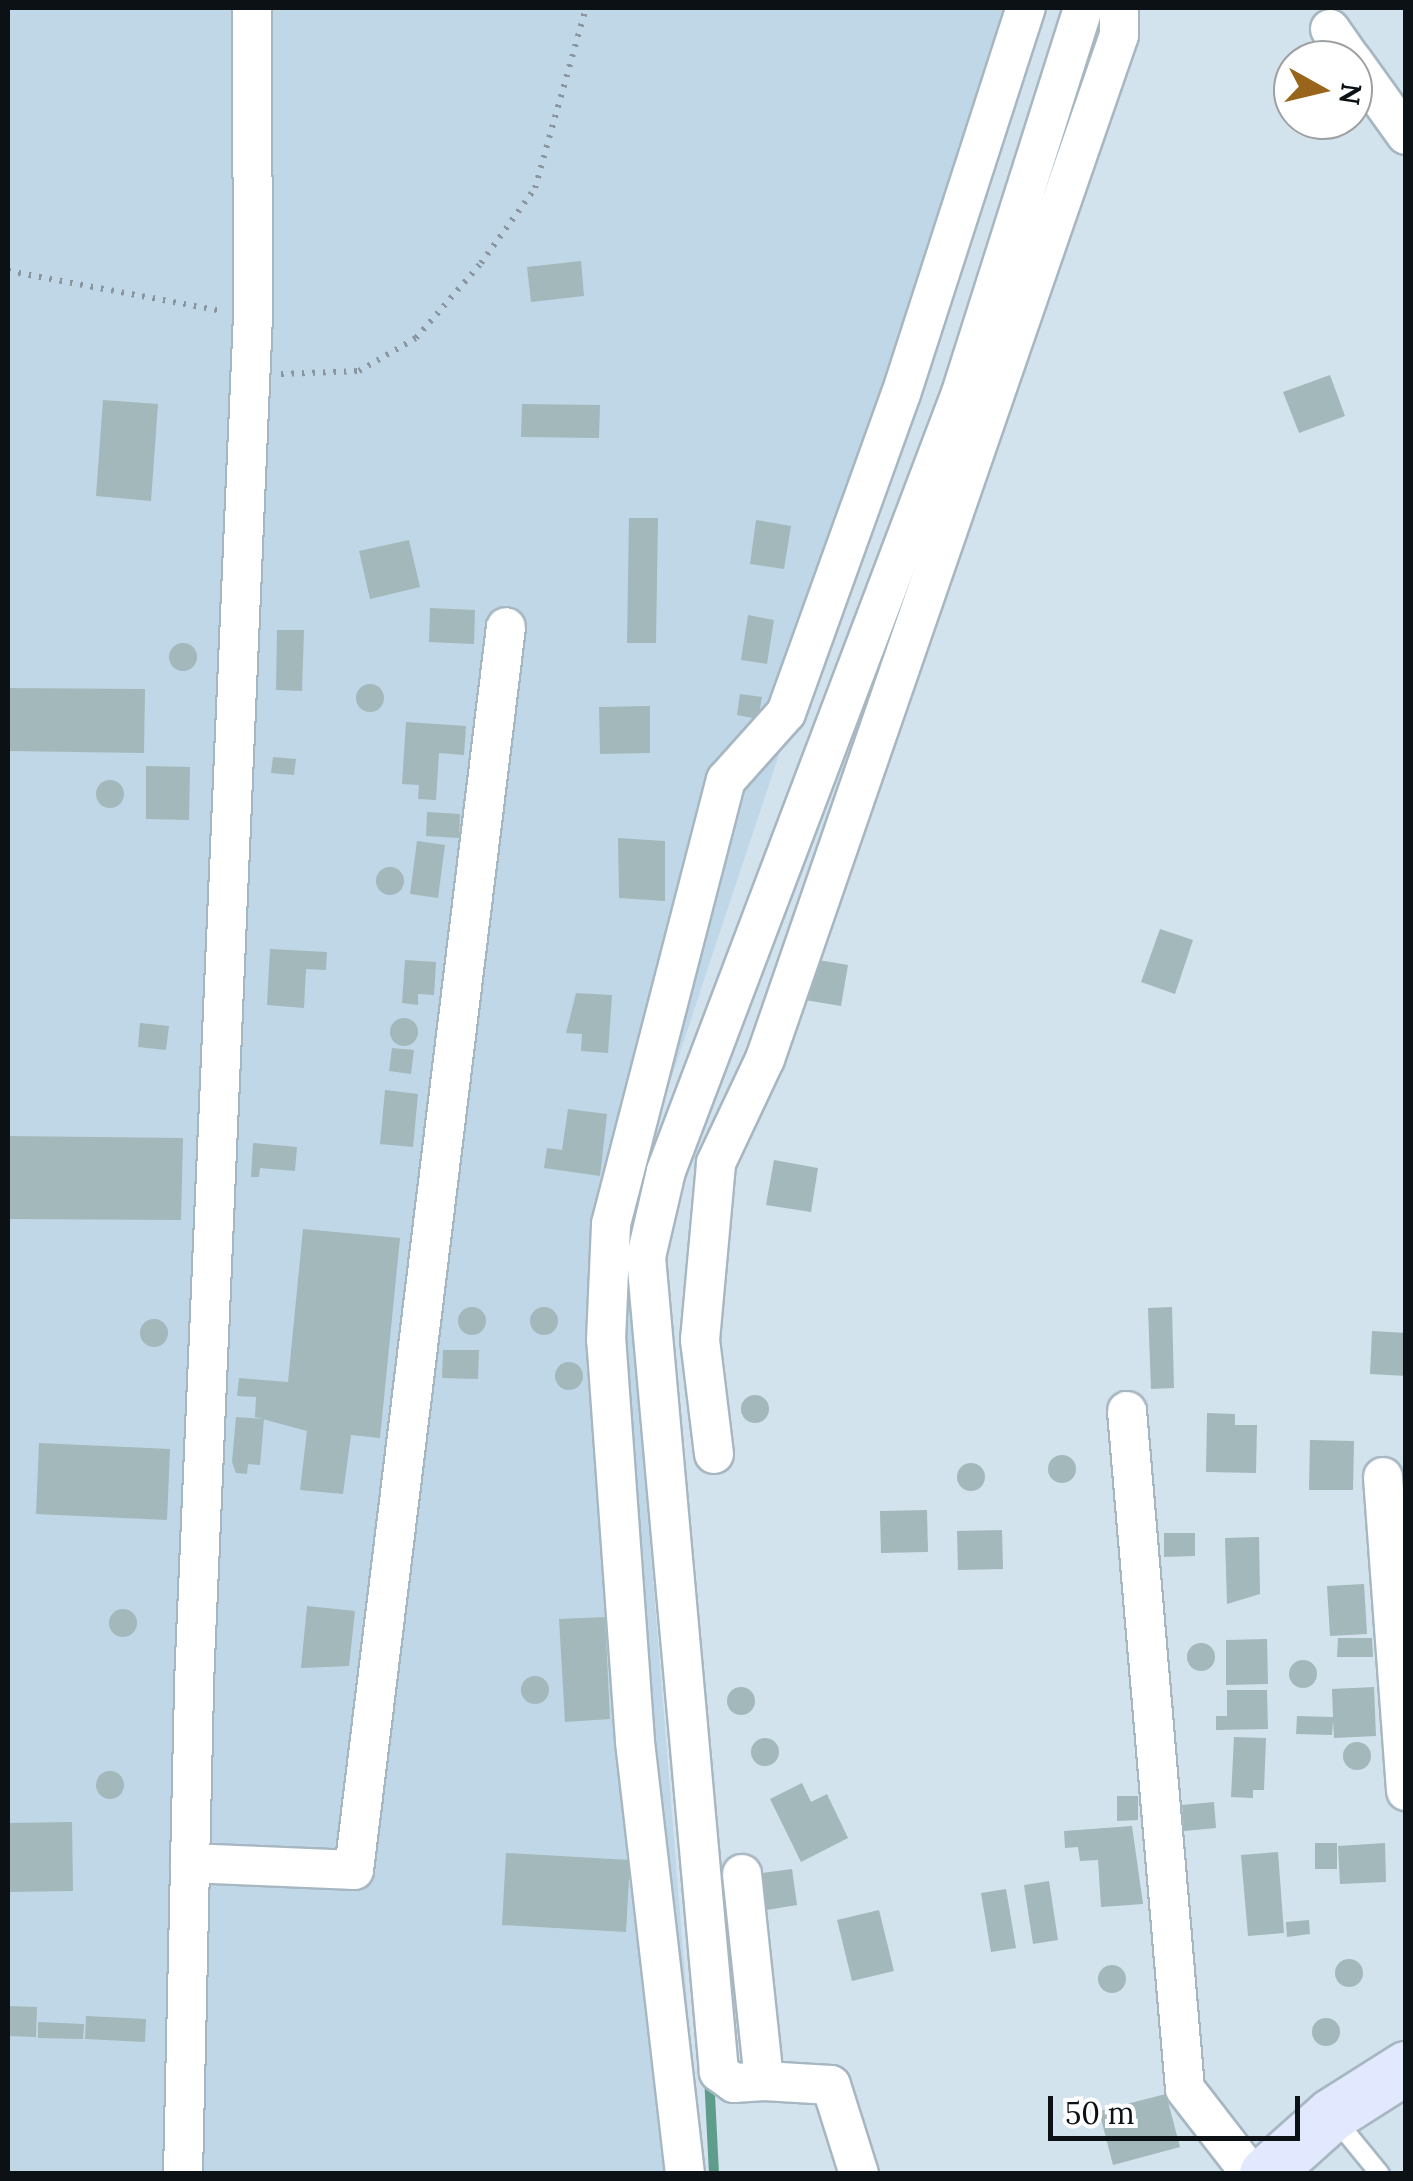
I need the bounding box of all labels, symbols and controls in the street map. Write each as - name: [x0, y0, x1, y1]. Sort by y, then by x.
- north arrow: [1273, 40, 1373, 140]
- text: N: [1331, 81, 1370, 107]
- scale bar: [1053, 2076, 1306, 2138]
- text: 50 m: [1065, 2094, 1135, 2132]

